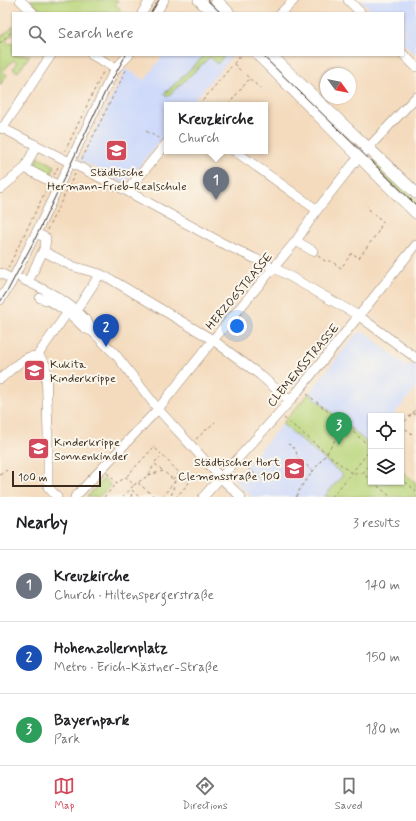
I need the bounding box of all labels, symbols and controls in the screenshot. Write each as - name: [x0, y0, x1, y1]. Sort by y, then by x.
- search box: [12, 12, 404, 56]
- icon: search: [26, 23, 48, 45]
- text: Search here: [58, 24, 134, 44]
- north arrow: [320, 68, 356, 104]
- popup: [164, 102, 268, 154]
- text: Kreuzkirche: [178, 110, 254, 130]
- text: Church: [178, 130, 219, 147]
- school or university icon: Städtische Hermann-Frieb-Realschule: [104, 138, 130, 164]
- place label: Städtische Hermann-Frieb-Realschule: [47, 165, 187, 195]
- pin: 1: [203, 167, 229, 200]
- street label: HERZOGSTRASSE: [203, 249, 277, 334]
- pin: 2: [93, 314, 119, 347]
- your location: [227, 316, 247, 336]
- street label: CLEMENSSTRASSE: [264, 320, 344, 411]
- place label: Kukita Kinderkrippe: [50, 357, 116, 387]
- school or university icon: Kukita Kinderkrippe: [22, 358, 48, 384]
- pin: 3: [326, 412, 352, 445]
- map controls: [368, 413, 404, 485]
- button: locate: [368, 413, 404, 449]
- place label: Kinderkrippe Sonnenkinder: [54, 435, 128, 465]
- school or university icon: Kinderkrippe Sonnenkinder: [26, 436, 52, 462]
- button: layers: [368, 449, 404, 485]
- place label: Städtischer Hort Clemensstraße 100: [178, 455, 280, 485]
- school or university icon: Städtischer Hort Clemensstraße 100: [282, 456, 308, 482]
- scale bar: [12, 469, 101, 488]
- text: 100 m: [18, 471, 48, 485]
- text: Nearby: [16, 512, 68, 534]
- text: 3 results: [353, 515, 400, 532]
- text: Kreuzkirche: [54, 567, 130, 587]
- text: 1: [26, 577, 32, 594]
- text: 140 m: [365, 577, 400, 594]
- text: Church · Hiltenspergerstraße: [54, 587, 214, 604]
- text: Hohenzollernplatz: [54, 639, 168, 659]
- text: 2: [26, 649, 32, 666]
- text: 150 m: [366, 649, 400, 666]
- text: Metro · Erich-Kästner-Straße: [54, 659, 218, 676]
- text: Bayernpark: [54, 711, 129, 731]
- text: 3: [26, 721, 32, 738]
- text: 180 m: [365, 721, 400, 738]
- text: Park: [54, 731, 80, 748]
- tab: Map: [53, 775, 75, 813]
- tab: Directions: [182, 775, 228, 813]
- tab: Saved: [335, 775, 362, 813]

